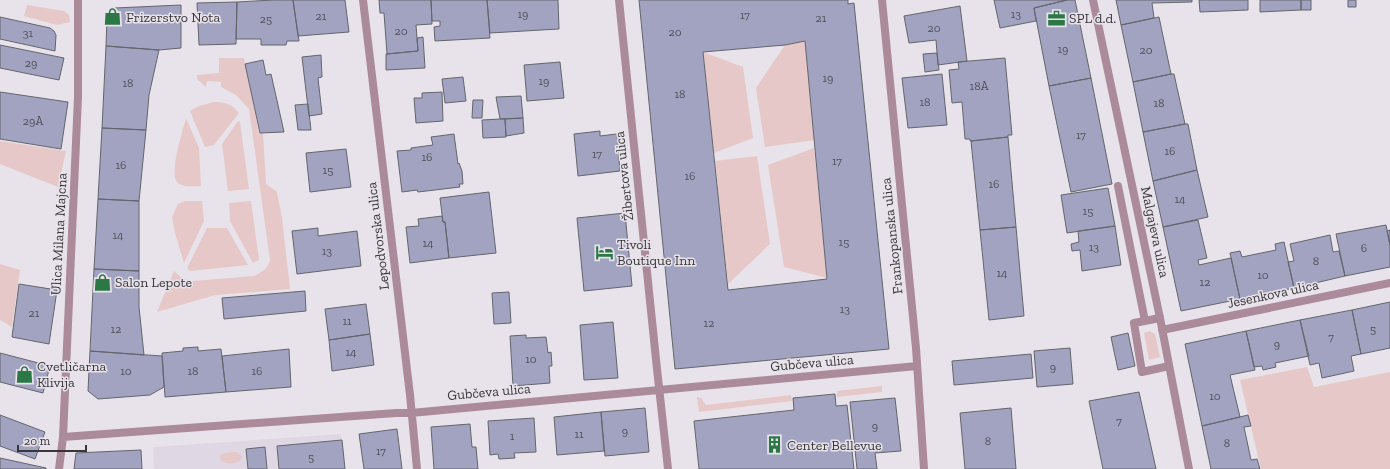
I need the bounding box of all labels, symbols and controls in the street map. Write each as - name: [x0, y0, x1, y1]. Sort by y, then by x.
- shop icon: Frizerstvo Nota: [103, 7, 123, 27]
- house number: 19: [518, 7, 529, 21]
- house number: 13: [1011, 7, 1021, 21]
- house number: 17: [740, 8, 750, 22]
- office icon: SPL d.d.: [1046, 8, 1066, 28]
- place label: Frizerstvo Nota: [126, 9, 221, 26]
- house number: 21: [316, 9, 327, 23]
- place label: SPL d.d.: [1069, 10, 1116, 27]
- house number: 21: [816, 11, 827, 25]
- house number: 25: [260, 12, 272, 26]
- house number: 20: [927, 21, 941, 35]
- house number: 20: [394, 24, 408, 38]
- house number: 20: [668, 25, 682, 39]
- house number: 31: [23, 26, 34, 40]
- house number: 19: [1058, 42, 1069, 56]
- house number: 20: [1139, 43, 1153, 57]
- house number: 29: [25, 56, 37, 70]
- house number: 19: [823, 71, 834, 85]
- house number: 19: [539, 74, 550, 88]
- house number: 18: [122, 76, 134, 90]
- house number: 18A: [970, 79, 989, 93]
- house number: 18: [674, 87, 686, 101]
- house number: 18: [919, 95, 931, 109]
- house number: 18: [1153, 96, 1165, 110]
- house number: 29A: [23, 114, 43, 128]
- house number: 17: [1076, 128, 1086, 142]
- street label: Žibertova ulica: [611, 130, 637, 222]
- house number: 16: [1165, 144, 1176, 158]
- house number: 17: [592, 147, 602, 161]
- house number: 16: [422, 150, 433, 164]
- house number: 17: [832, 154, 842, 168]
- house number: 16: [116, 158, 127, 172]
- house number: 15: [323, 163, 333, 177]
- house number: 16: [685, 169, 696, 183]
- street label: Ulica Milana Majcna: [47, 172, 71, 296]
- street label: Frankopanska ulica: [877, 177, 907, 295]
- house number: 16: [989, 177, 1000, 191]
- street label: Lepodvorska ulica: [363, 181, 393, 291]
- street label: Malgajeva ulica: [1137, 185, 1173, 279]
- house number: 14: [1174, 192, 1186, 206]
- house number: 15: [1083, 204, 1093, 218]
- house number: 14: [112, 228, 124, 242]
- house number: 15: [839, 235, 849, 249]
- house number: 14: [422, 236, 434, 250]
- place label: Tivoli Boutique Inn: [617, 236, 695, 269]
- house number: 13: [1089, 240, 1099, 254]
- house number: 6: [1361, 241, 1367, 255]
- hotel icon: Tivoli Boutique Inn: [594, 242, 614, 262]
- house number: 13: [322, 244, 332, 258]
- house number: 8: [1313, 254, 1319, 268]
- house number: 14: [996, 266, 1008, 280]
- house number: 10: [1257, 268, 1269, 282]
- shop icon: Salon Lepote: [92, 272, 112, 292]
- place label: Salon Lepote: [115, 274, 193, 291]
- house number: 12: [1200, 275, 1210, 289]
- street label: Jesenkova ulica: [1226, 276, 1321, 312]
- house number: 13: [840, 302, 850, 316]
- house number: 21: [29, 306, 40, 320]
- house number: 11: [342, 314, 352, 328]
- house number: 12: [704, 316, 714, 330]
- house number: 12: [111, 322, 121, 336]
- house number: 5: [1370, 322, 1376, 336]
- house number: 7: [1328, 330, 1334, 344]
- house number: 9: [1274, 337, 1280, 351]
- house number: 14: [345, 345, 357, 359]
- street label: Gubčeva ulica: [770, 351, 855, 375]
- house number: 10: [525, 352, 537, 366]
- place label: Cvetličarna Klivija: [37, 358, 106, 391]
- house number: 9: [1050, 360, 1056, 374]
- shop icon: Cvetličarna Klivija: [14, 364, 34, 384]
- house number: 10: [120, 364, 132, 378]
- house number: 18: [187, 364, 199, 378]
- house number: 16: [252, 364, 263, 378]
- street label: Gubčeva ulica: [447, 380, 532, 404]
- house number: 10: [1209, 389, 1221, 403]
- house number: 7: [1116, 414, 1122, 428]
- house number: 9: [872, 419, 878, 433]
- house number: 9: [622, 424, 628, 438]
- scale bar: [18, 427, 86, 453]
- house number: 11: [574, 427, 584, 441]
- house number: 1: [510, 429, 515, 443]
- text: 20 m: [24, 434, 51, 448]
- house number: 8: [985, 434, 991, 448]
- building icon: Center Bellevue: [764, 435, 784, 455]
- house number: 8: [1224, 436, 1230, 450]
- place label: Center Bellevue: [787, 437, 882, 454]
- house number: 17: [376, 444, 386, 458]
- house number: 5: [308, 450, 314, 464]

